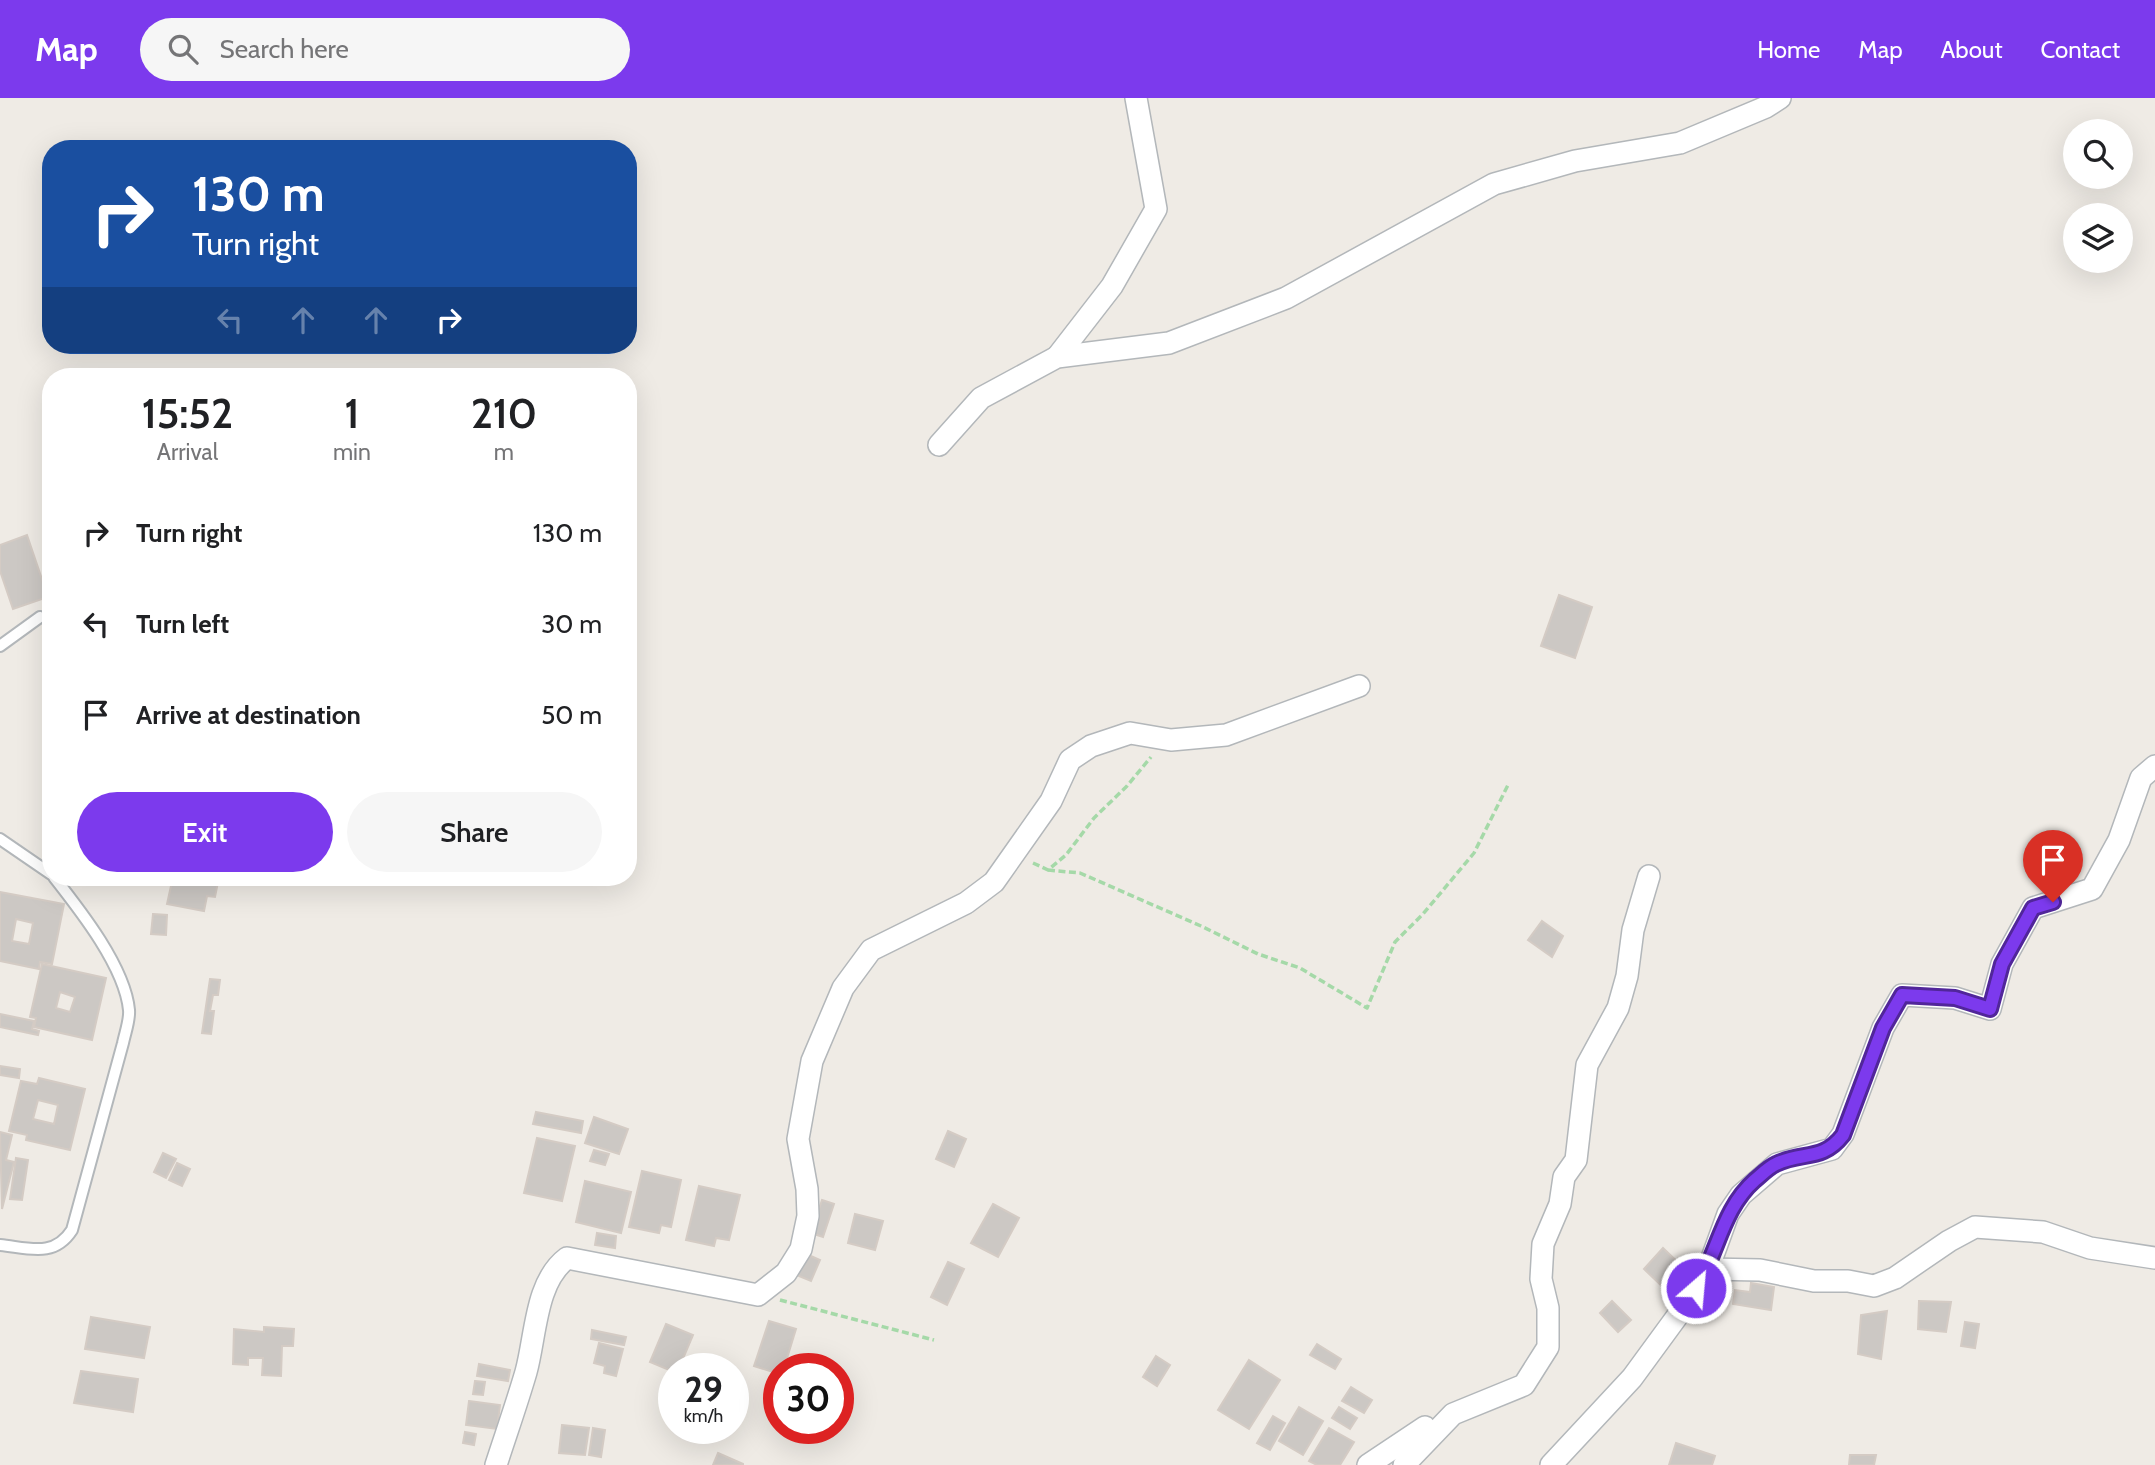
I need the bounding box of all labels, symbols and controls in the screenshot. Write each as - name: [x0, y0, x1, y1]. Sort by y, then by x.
- search box: [140, 18, 630, 81]
- text: Map: [35, 29, 98, 69]
- icon: search: [164, 30, 202, 68]
- text: Search here: [220, 33, 349, 65]
- text: Home: [1757, 35, 1820, 64]
- text: Map: [1858, 35, 1903, 64]
- text: About: [1941, 35, 2003, 64]
- text: Contact: [2041, 35, 2120, 64]
- map controls: [2063, 119, 2133, 273]
- button: search: [2063, 119, 2133, 189]
- text: 130 m: [192, 164, 325, 223]
- icon: right: [77, 168, 168, 259]
- button: layers: [2063, 203, 2133, 273]
- text: Turn right: [192, 224, 319, 263]
- icon: left: [211, 301, 249, 339]
- icon: ahead: [284, 301, 322, 339]
- icon: ahead: [357, 301, 395, 339]
- icon: right: [430, 301, 468, 339]
- text: 15:52: [142, 387, 233, 439]
- text: 1: [344, 387, 359, 439]
- text: 210: [471, 387, 537, 439]
- text: Arrival: [157, 438, 218, 466]
- text: min: [333, 438, 371, 466]
- text: m: [494, 438, 514, 466]
- icon: right: [77, 514, 115, 552]
- text: Turn right: [136, 517, 242, 549]
- text: 130 m: [533, 517, 602, 549]
- icon: left: [77, 605, 115, 643]
- text: Turn left: [136, 608, 229, 640]
- text: 30 m: [541, 608, 602, 640]
- icon: arrive: [77, 696, 115, 734]
- text: Arrive at destination: [136, 699, 361, 731]
- text: 50 m: [541, 699, 602, 731]
- button: Exit: [77, 792, 333, 872]
- button: Share: [347, 792, 602, 872]
- pin: [2023, 830, 2083, 902]
- icon: arrive: [2034, 841, 2072, 879]
- position arrow: [1659, 1251, 1733, 1325]
- speed limit sign: 30: [763, 1353, 854, 1444]
- text: 29: [684, 1368, 723, 1411]
- text: km/h: [684, 1405, 723, 1427]

